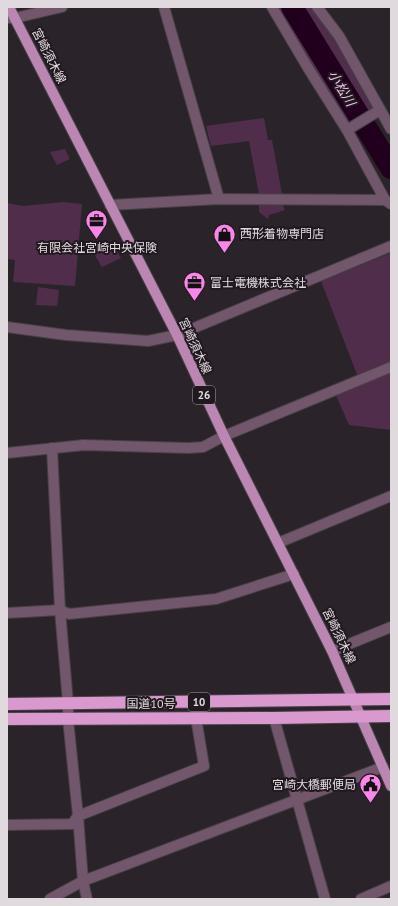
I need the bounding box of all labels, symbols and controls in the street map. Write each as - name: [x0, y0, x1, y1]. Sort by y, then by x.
- street label: 宮崎須木線: [29, 26, 70, 86]
- water label: 小松川: [324, 67, 360, 111]
- office icon: 有限会社宮崎中央保険: [84, 208, 110, 241]
- shop icon: 西形着物専門店: [211, 221, 237, 254]
- place label: 西形着物専門店: [240, 226, 324, 241]
- place label: 有限会社宮崎中央保険: [37, 240, 157, 255]
- office icon: 富士電機株式会社: [182, 270, 208, 303]
- place label: 富士電機株式会社: [210, 275, 306, 290]
- street label: 宮崎須木線: [176, 315, 215, 376]
- road number: 26: [193, 386, 215, 404]
- street label: 宮崎須木線: [320, 606, 359, 666]
- road number: 10: [188, 693, 210, 711]
- street label: 国道10号: [126, 696, 176, 711]
- public building icon: 宮崎大橋郵便局: [358, 772, 384, 805]
- place label: 宮崎大橋郵便局: [272, 777, 356, 792]

